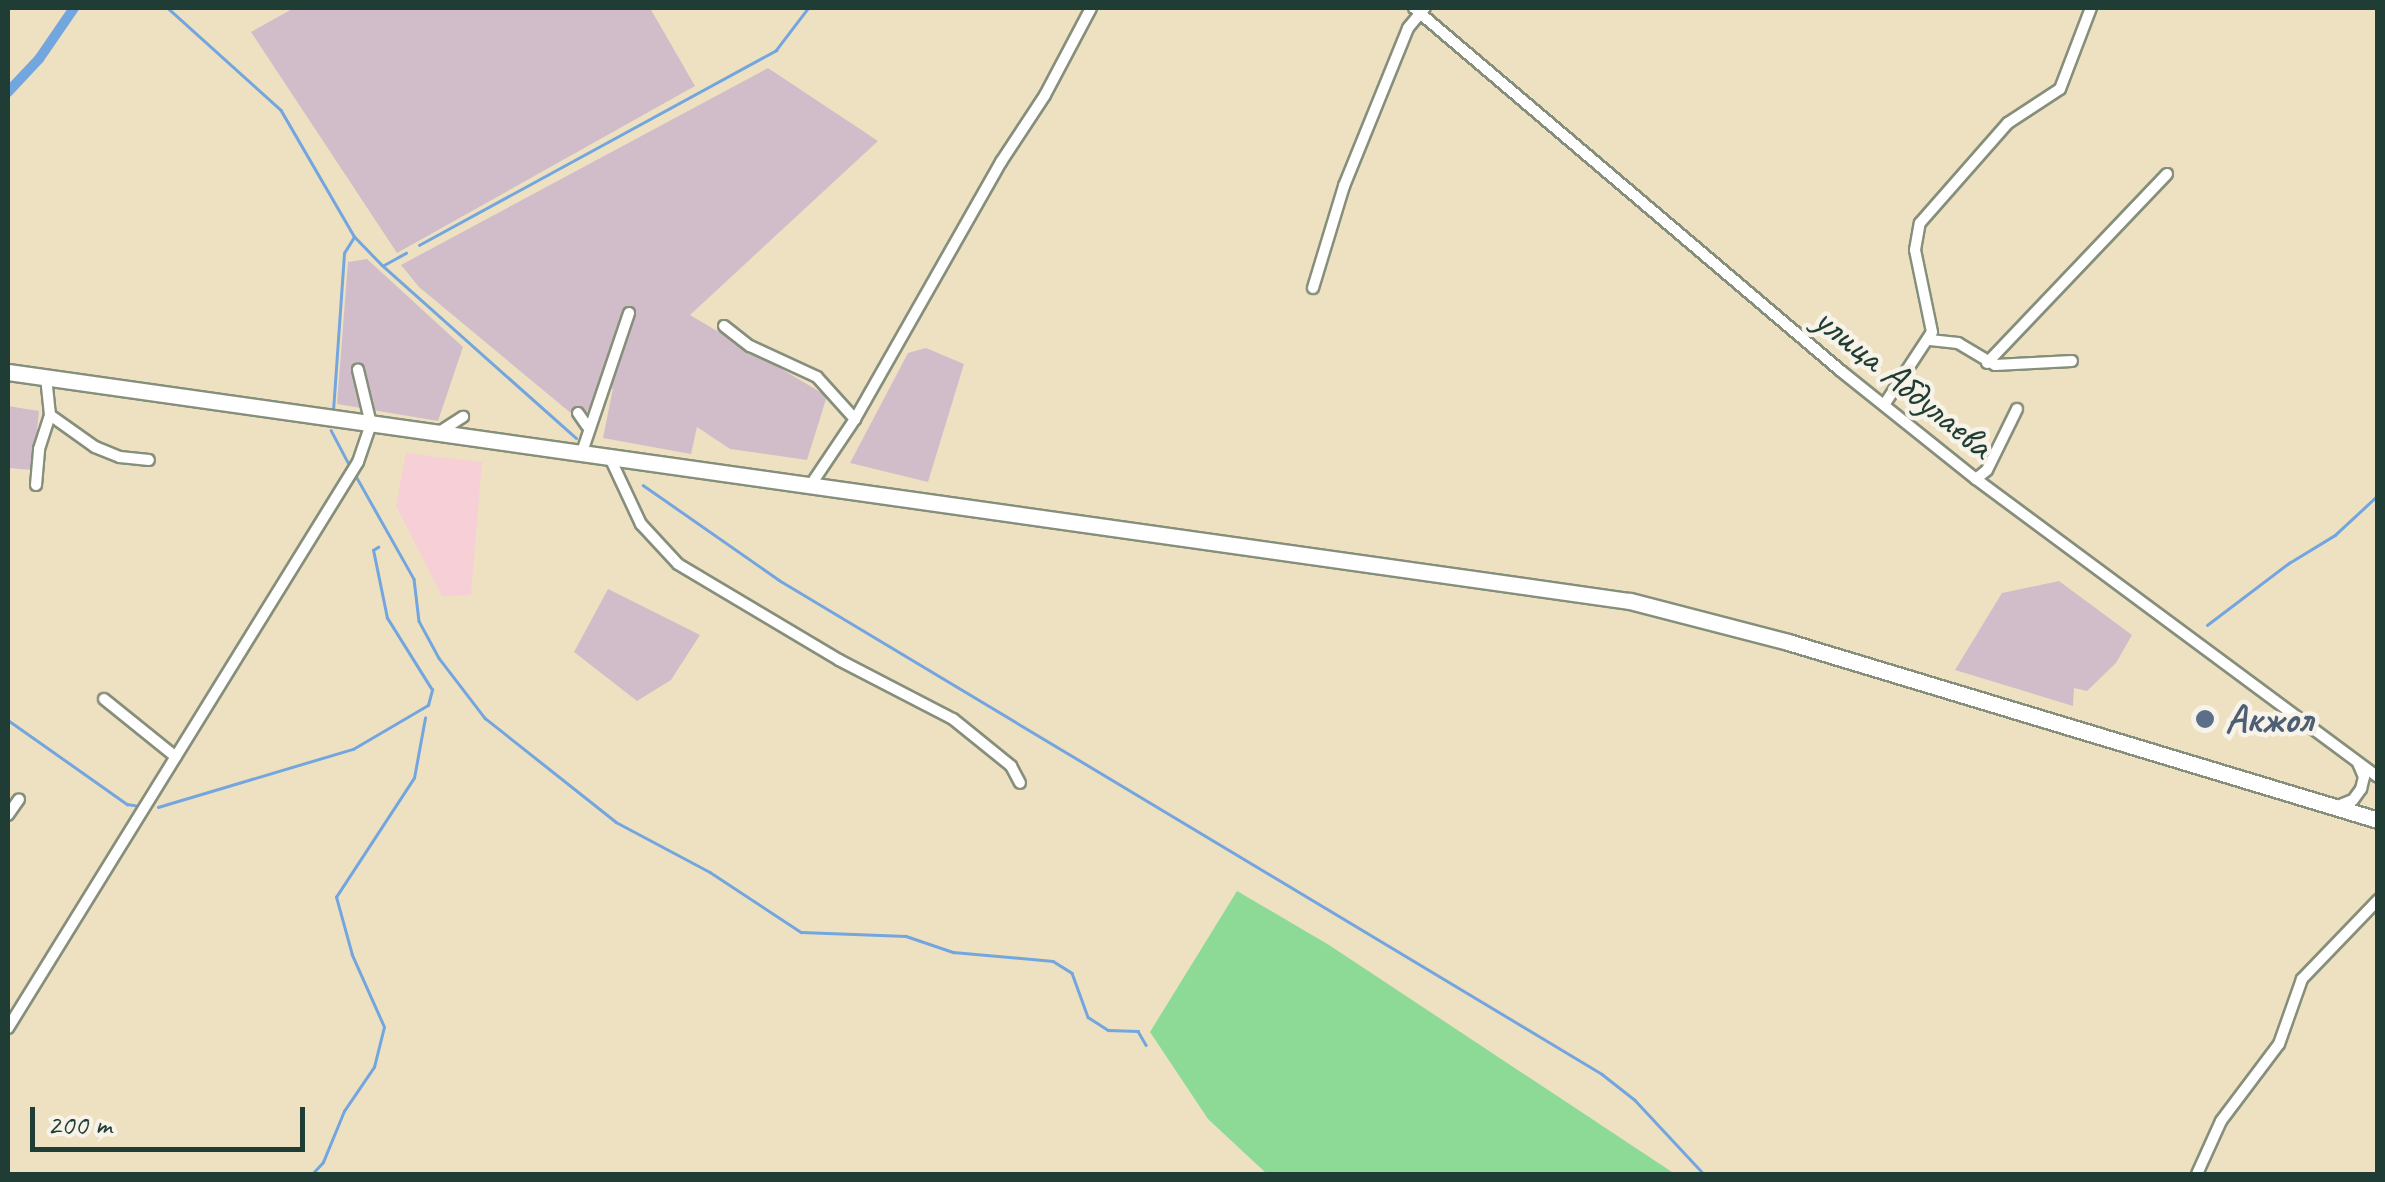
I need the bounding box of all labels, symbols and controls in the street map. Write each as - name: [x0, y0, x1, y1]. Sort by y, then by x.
- street label: улица Абдулаева: [1805, 295, 2003, 469]
- place label: Акжол: [2225, 695, 2313, 743]
- marker: Акжол: [2194, 708, 2216, 730]
- scale bar: [35, 1087, 310, 1149]
- text: 200 m: [47, 1105, 112, 1143]

